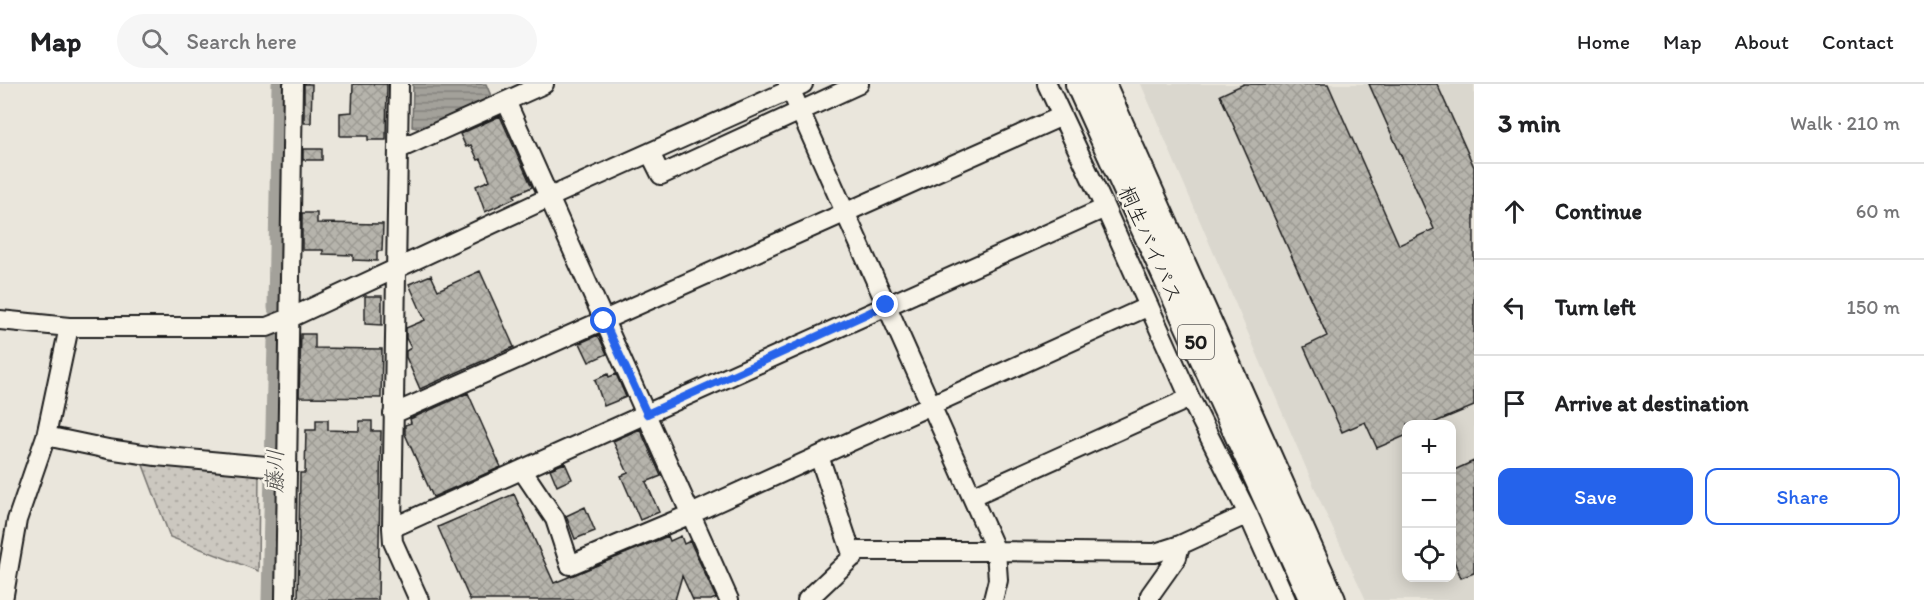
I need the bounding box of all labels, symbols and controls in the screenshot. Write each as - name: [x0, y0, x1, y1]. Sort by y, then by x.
- search box: [117, 14, 537, 68]
- text: Map: [30, 24, 81, 58]
- icon: search: [138, 25, 171, 58]
- text: Search here: [186, 28, 297, 55]
- text: Home: [1577, 29, 1630, 54]
- text: Map: [1663, 29, 1702, 54]
- text: About: [1735, 29, 1789, 54]
- text: Contact: [1822, 29, 1894, 54]
- text: 3 min: [1498, 107, 1560, 139]
- text: Walk · 210 m: [1790, 111, 1900, 135]
- street label: 桐生バイパス: [1114, 182, 1188, 306]
- icon: ahead: [1498, 195, 1531, 228]
- text: Continue: [1555, 198, 1642, 225]
- text: 60 m: [1856, 199, 1900, 223]
- route end: [872, 291, 898, 317]
- icon: left: [1498, 291, 1531, 324]
- text: Turn left: [1555, 294, 1636, 321]
- text: 150 m: [1847, 295, 1900, 319]
- route start: [590, 307, 616, 333]
- road number: 50: [1178, 325, 1214, 359]
- icon: arrive: [1498, 387, 1531, 420]
- text: Arrive at destination: [1555, 390, 1749, 417]
- map controls: [1402, 420, 1456, 582]
- button: +: [1402, 420, 1456, 474]
- water label: 藤川: [261, 449, 289, 493]
- button: Save: [1498, 468, 1693, 525]
- button: Share: [1705, 468, 1900, 525]
- button: −: [1402, 474, 1456, 528]
- button: locate: [1402, 528, 1456, 582]

